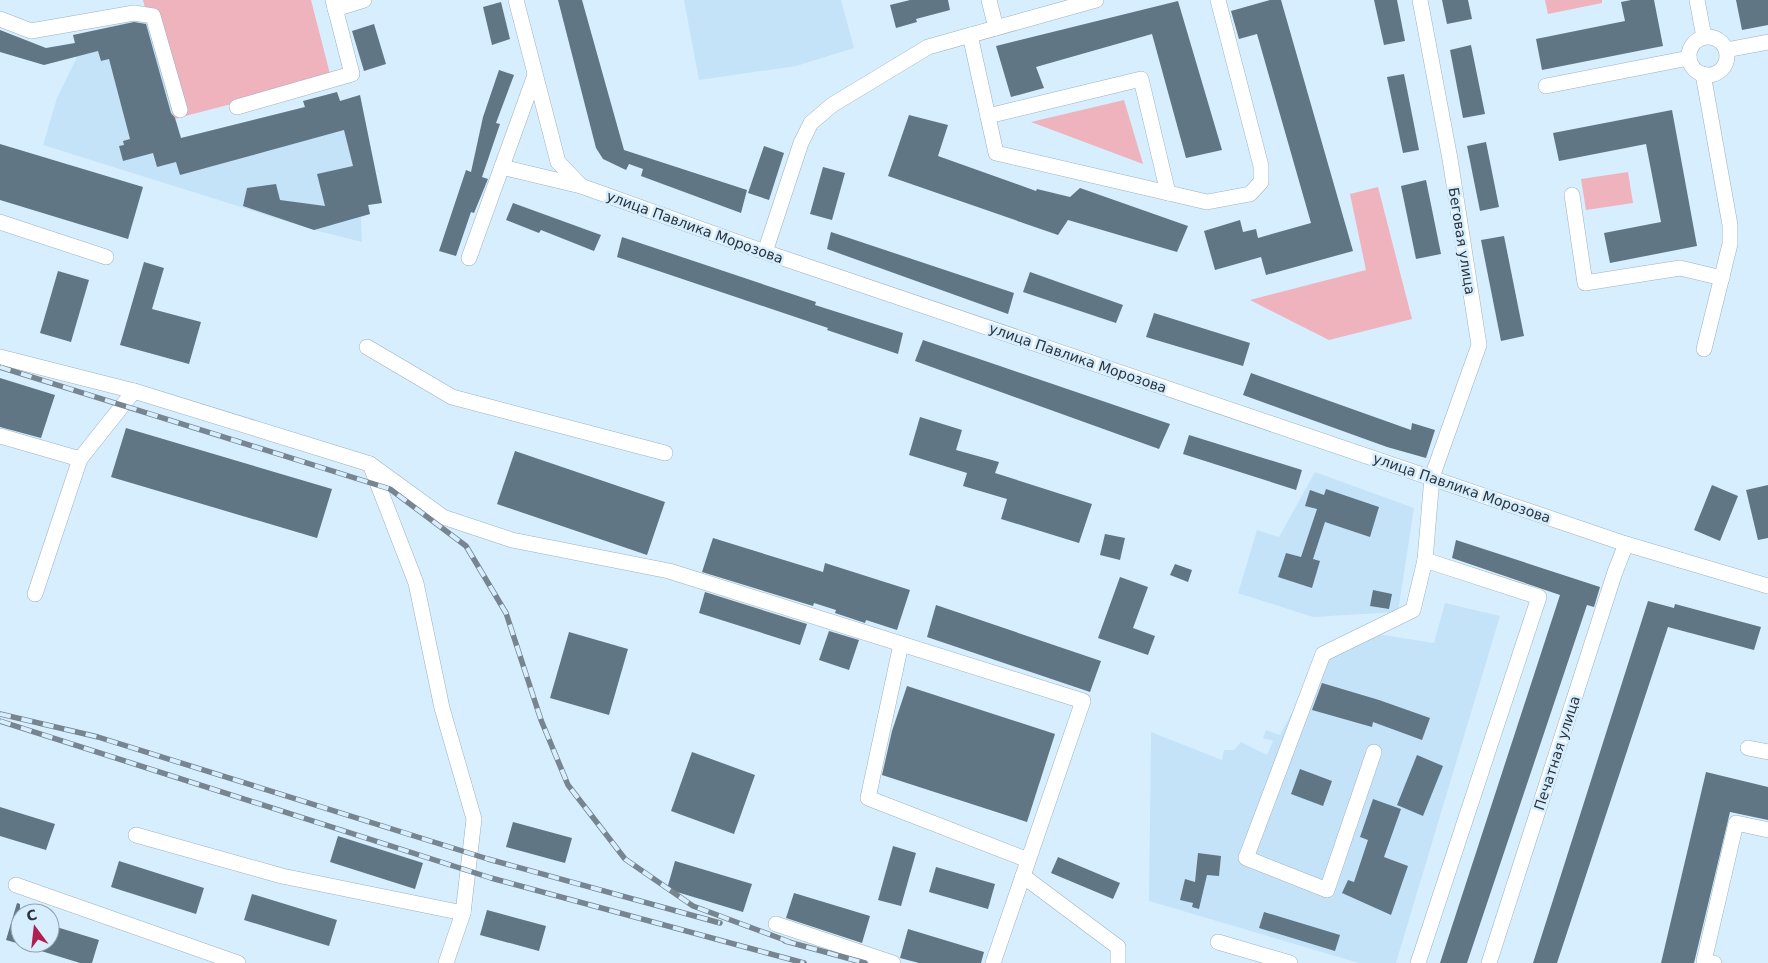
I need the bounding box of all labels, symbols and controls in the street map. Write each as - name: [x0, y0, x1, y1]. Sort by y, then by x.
- street label: Беговая улица: [1446, 186, 1478, 296]
- street label: улица Павлика Морозова: [605, 188, 785, 266]
- street label: улица Павлика Морозова: [987, 320, 1169, 396]
- street label: улица Павлика Морозова: [1371, 450, 1553, 526]
- street label: Печатная улица: [1531, 694, 1583, 812]
- north arrow: [10, 903, 60, 953]
- text: С: [25, 906, 39, 925]

